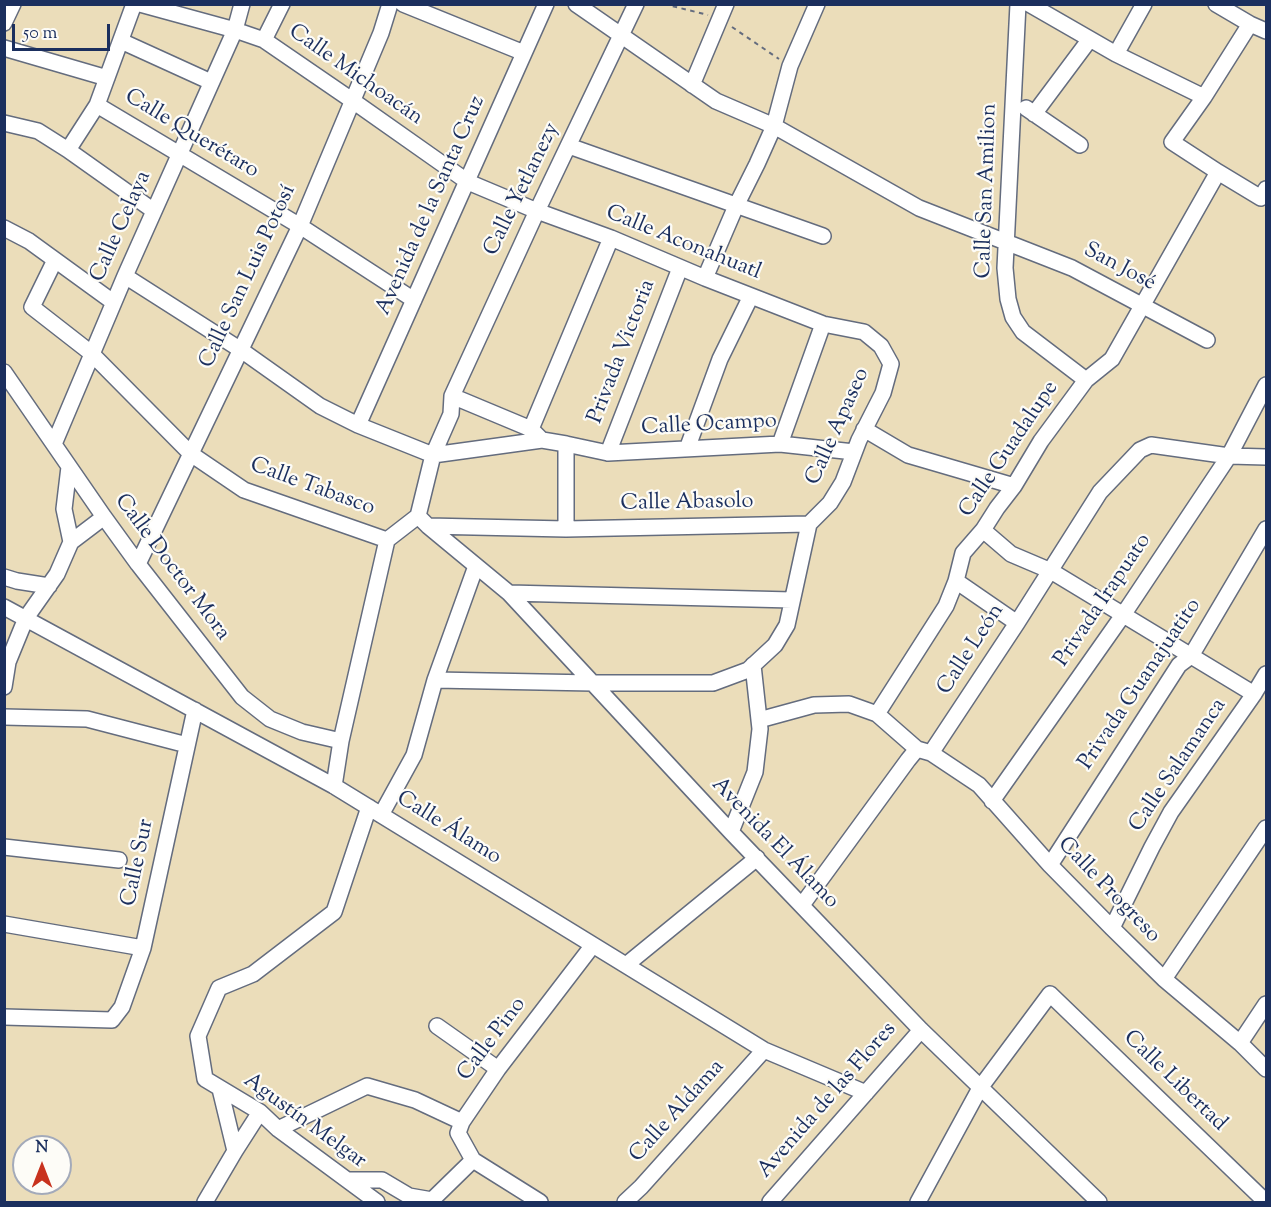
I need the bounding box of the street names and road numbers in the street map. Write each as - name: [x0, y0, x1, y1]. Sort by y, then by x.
- street label: Calle Michoacán: [283, 20, 427, 132]
- street label: Calle Querétaro: [119, 85, 263, 185]
- street label: Avenida de la Santa Cruz: [372, 92, 492, 320]
- street label: Calle San Amilion: [972, 103, 1004, 279]
- street label: Calle Yetlanezy: [480, 119, 566, 261]
- street label: Calle Celaya: [86, 167, 158, 287]
- street label: Calle San Luis Potosí: [195, 181, 303, 373]
- street label: Calle Aconahuatl: [601, 201, 765, 287]
- street label: San José: [1078, 238, 1160, 298]
- street label: Privada Victoria: [583, 276, 663, 428]
- street label: Calle Apaseo: [801, 364, 877, 490]
- street label: Calle Guadalupe: [955, 377, 1065, 523]
- street label: Calle Ocampo: [641, 409, 777, 443]
- street label: Calle Tabasco: [246, 453, 378, 523]
- street label: Calle Doctor Mora: [107, 490, 235, 646]
- street label: Calle Abasolo: [620, 490, 754, 518]
- street label: Privada Irapuato: [1050, 529, 1158, 673]
- street label: Privada Guanajuatito: [1074, 594, 1208, 776]
- street label: Calle León: [933, 600, 1011, 700]
- street label: Calle Salamanca: [1125, 694, 1233, 838]
- street label: Avenida El Álamo: [705, 773, 843, 915]
- street label: Calle Álamo: [391, 786, 505, 872]
- street label: Calle Sur: [117, 817, 161, 909]
- street label: Calle Progreso: [1051, 833, 1165, 949]
- street label: Calle Pino: [453, 993, 533, 1087]
- street label: Avenida de las Flores: [753, 1018, 903, 1184]
- street label: Calle Libertad: [1117, 1026, 1231, 1138]
- street label: Calle Aldama: [625, 1055, 731, 1169]
- street label: Agustín Melgar: [237, 1068, 371, 1176]

